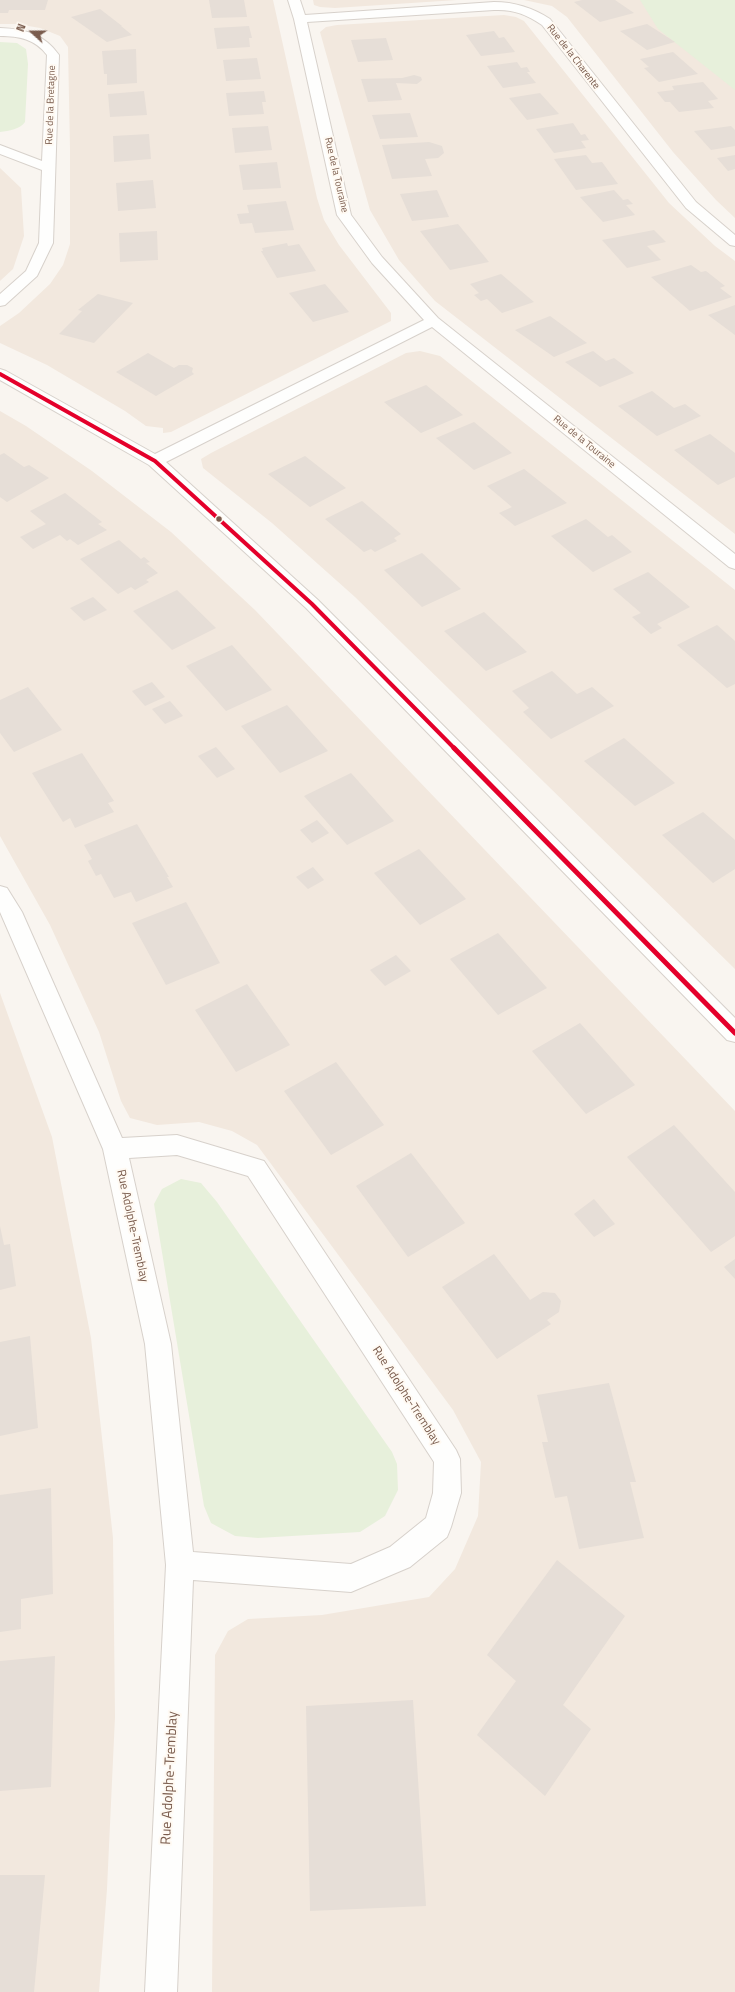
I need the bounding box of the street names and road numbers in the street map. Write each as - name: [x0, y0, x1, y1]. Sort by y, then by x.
- street label: Rue de la Charente: [544, 22, 602, 92]
- street label: Rue de la Bretagne: [44, 65, 58, 145]
- street label: Rue de la Touraine: [322, 136, 350, 214]
- street label: Rue de la Touraine: [550, 413, 618, 471]
- street label: Rue Adolphe-Tremblay: [113, 1168, 151, 1284]
- street label: Rue Adolphe-Tremblay: [369, 1344, 443, 1448]
- street label: Rue Adolphe-Tremblay: [158, 1711, 182, 1845]

